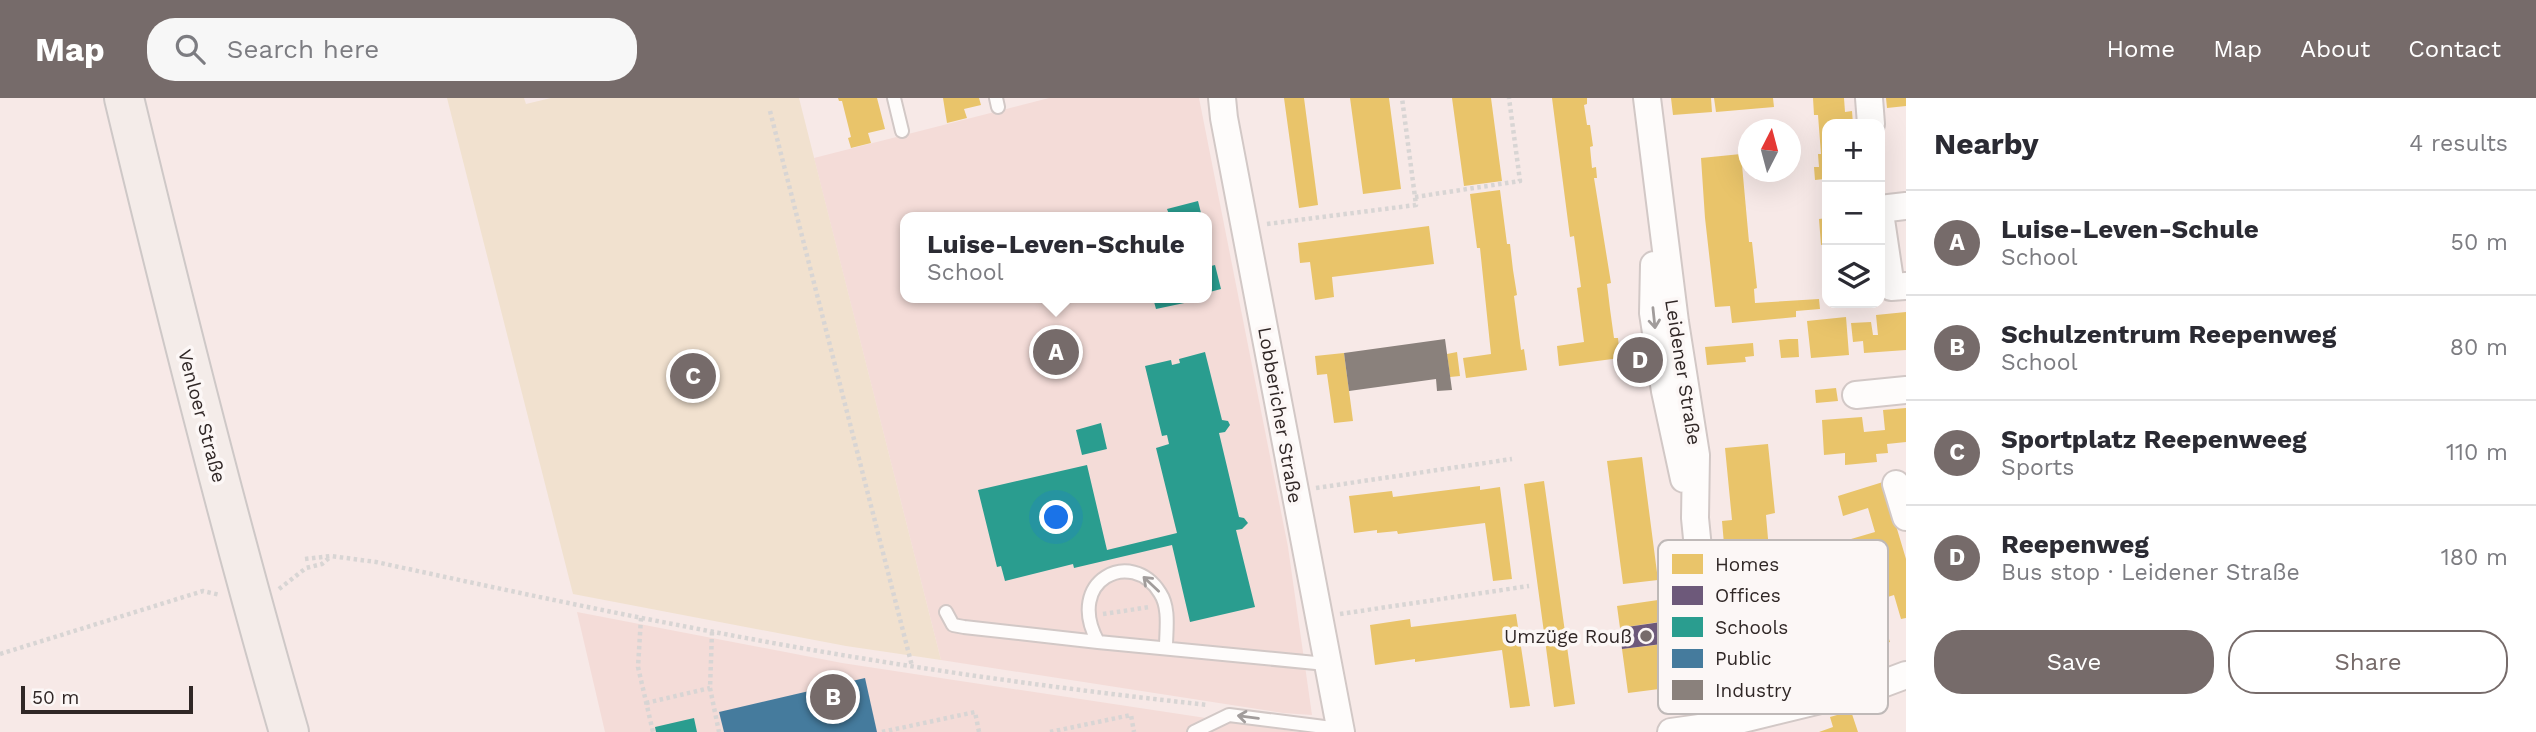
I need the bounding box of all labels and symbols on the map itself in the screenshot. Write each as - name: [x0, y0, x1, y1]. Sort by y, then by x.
- north arrow: [1738, 119, 1801, 182]
- street label: Leidener Straße: [1660, 297, 1706, 447]
- one-way arrow: [1648, 306, 1661, 329]
- street label: Lobbericher Straße: [1253, 325, 1307, 505]
- pin: A: [1033, 326, 1079, 378]
- pin: D: [1617, 334, 1663, 386]
- street label: Venloer Straße: [173, 347, 231, 485]
- pin: C: [670, 350, 716, 402]
- your location: [1039, 500, 1073, 534]
- legend: [1658, 540, 1888, 714]
- text: Homes: [1715, 553, 1779, 576]
- one-way arrow: [1142, 576, 1160, 592]
- text: Offices: [1715, 584, 1781, 607]
- text: Schools: [1715, 616, 1788, 639]
- place label: Umzüge Rouß: [1504, 625, 1632, 648]
- marker: Umzüge Rouß: [1638, 628, 1654, 644]
- text: Public: [1715, 647, 1772, 670]
- pin: B: [810, 671, 856, 723]
- text: Industry: [1715, 679, 1792, 702]
- scale bar: [21, 683, 192, 715]
- one-way arrow: [1237, 711, 1260, 724]

